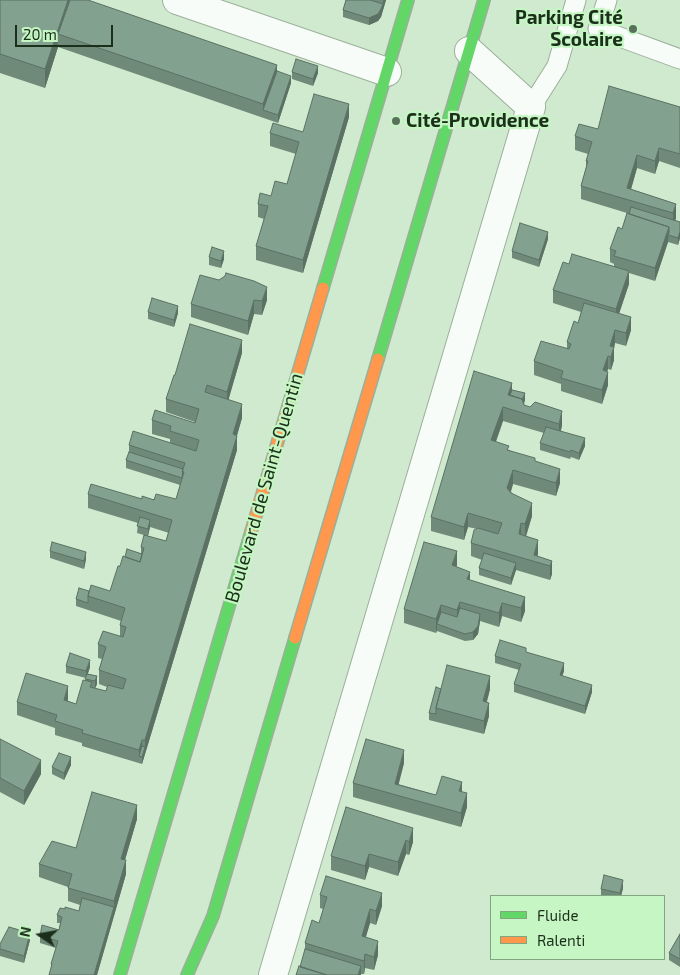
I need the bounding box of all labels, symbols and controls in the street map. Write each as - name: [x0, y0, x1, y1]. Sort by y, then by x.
- place label: Parking Cité Scolaire: [515, 7, 623, 51]
- scale bar: [18, 15, 115, 47]
- marker: Parking Cité Scolaire: [627, 23, 639, 35]
- text: 20 m: [23, 25, 57, 43]
- place label: Cité-Providence: [406, 110, 549, 132]
- marker: Cité-Providence: [390, 115, 402, 127]
- street label: Boulevard de Saint-Quentin: [220, 371, 308, 605]
- legend: [490, 895, 665, 960]
- text: Fluide: [537, 906, 578, 924]
- north arrow: [15, 910, 65, 960]
- text: N: [15, 925, 34, 938]
- text: Ralenti: [537, 931, 585, 949]

